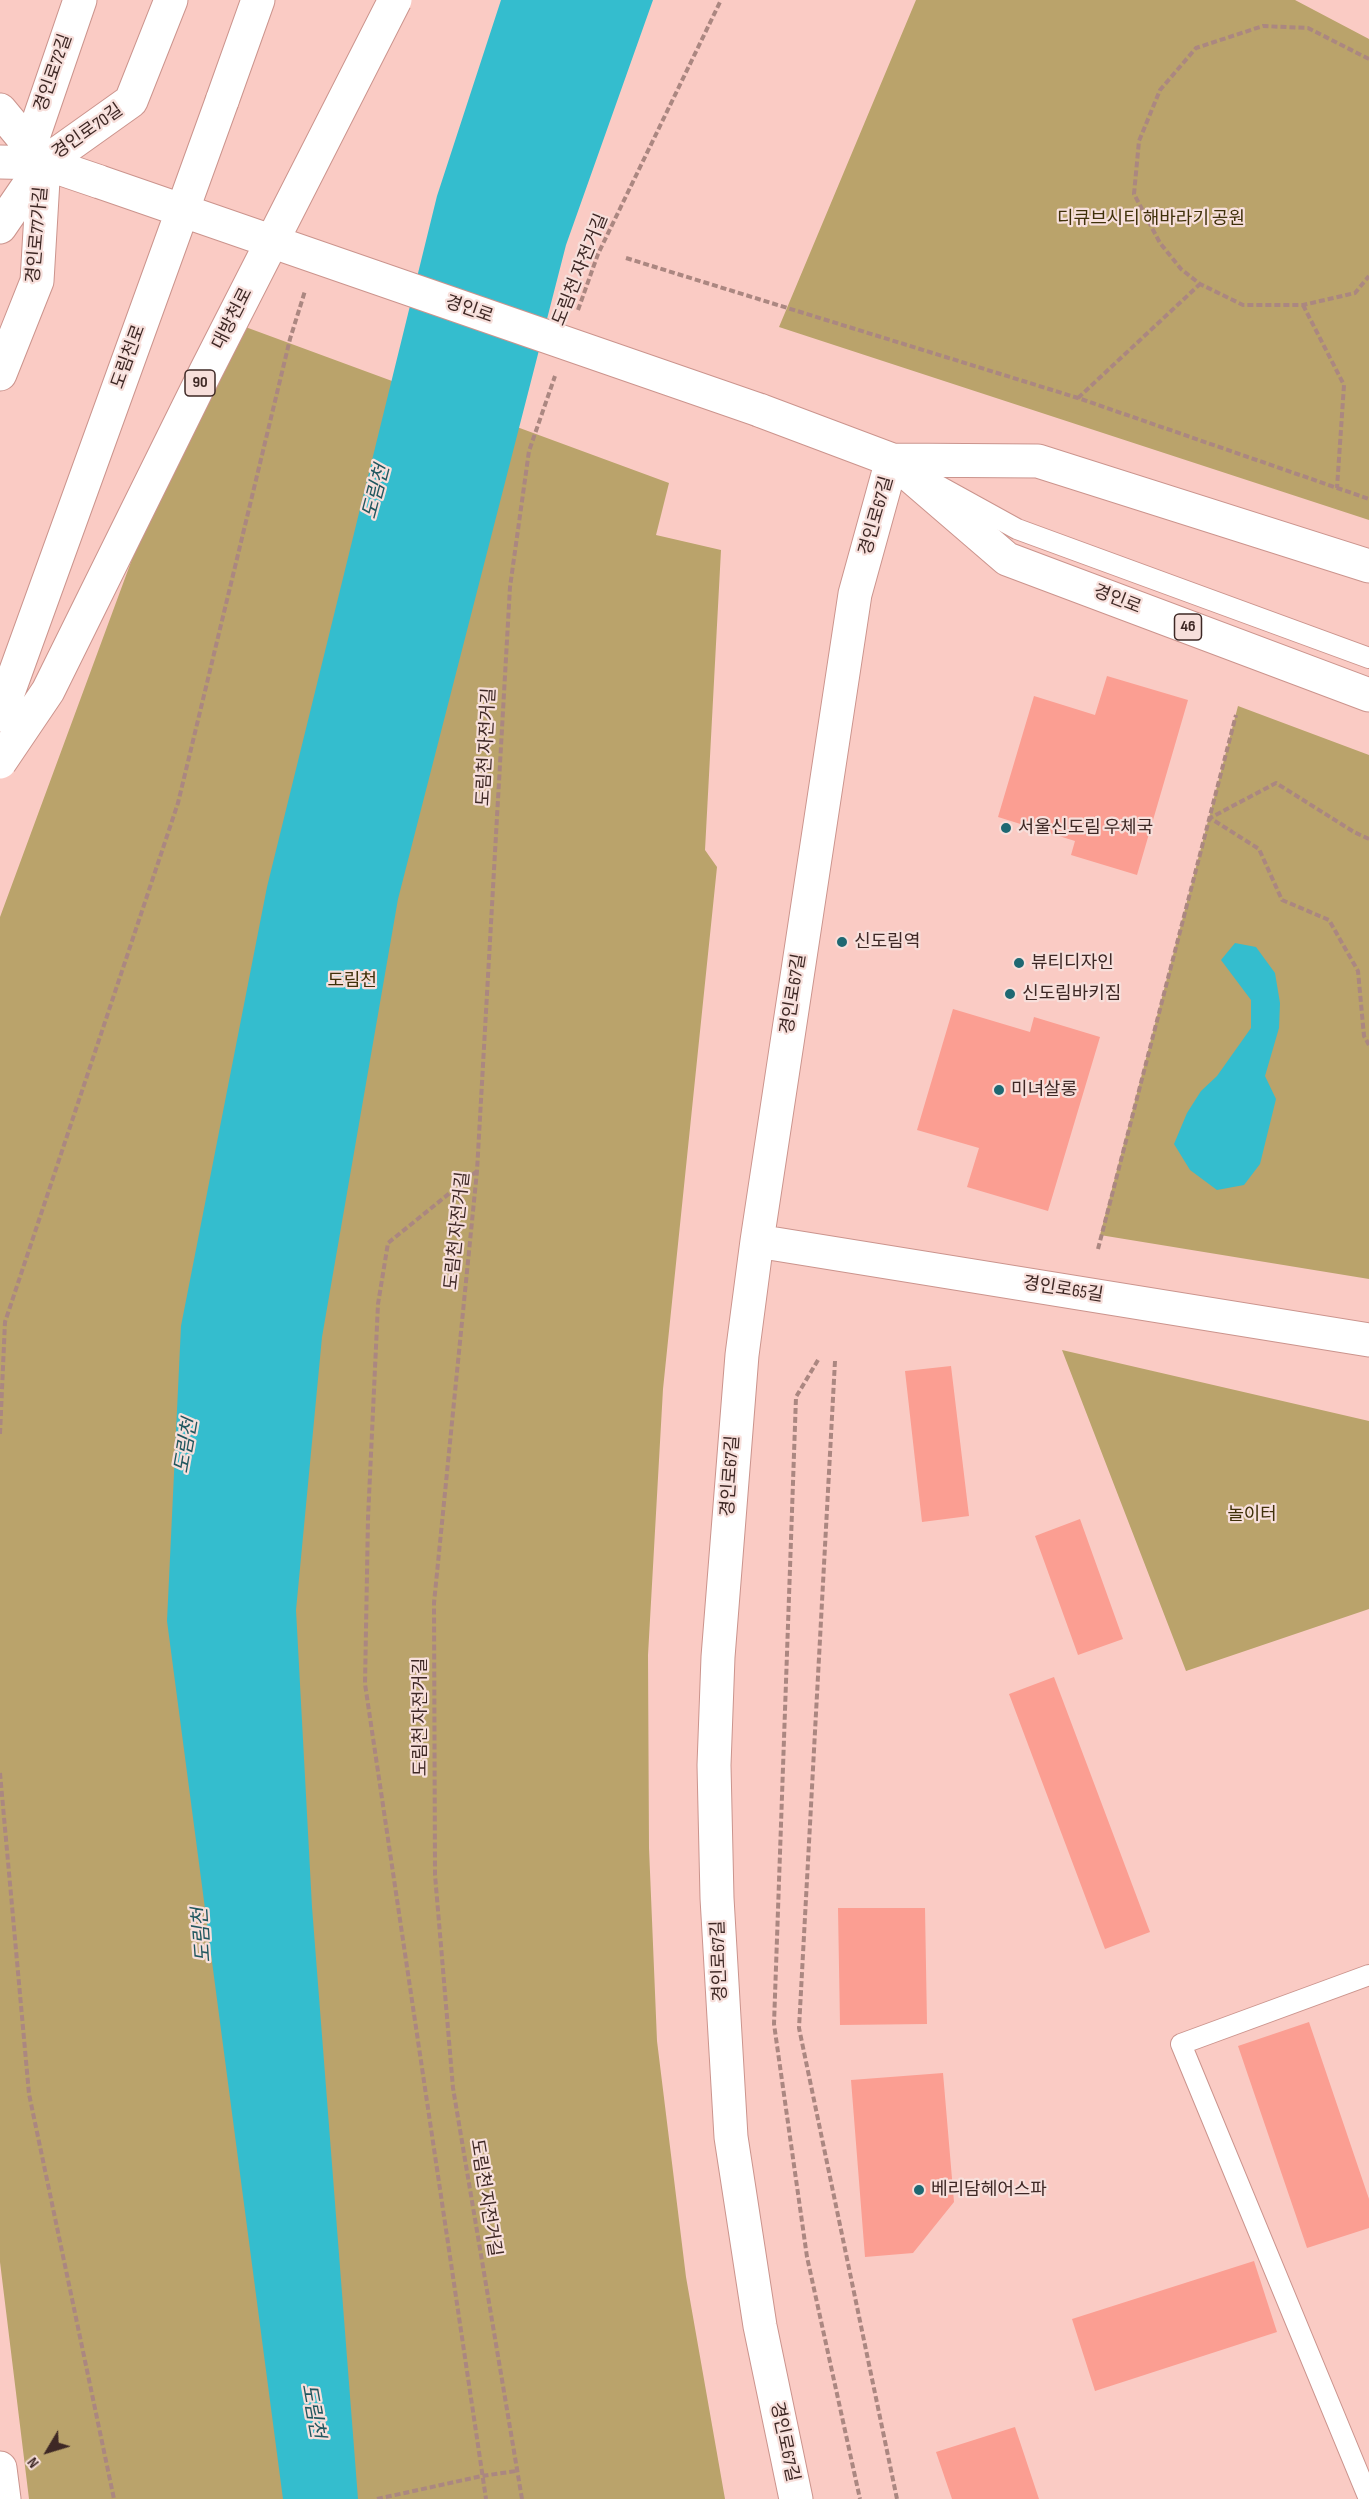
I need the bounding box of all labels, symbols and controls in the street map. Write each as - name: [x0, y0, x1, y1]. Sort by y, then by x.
- street label: 경인로72길: [31, 31, 77, 115]
- street label: 경인로70길: [48, 100, 128, 164]
- street label: 경인로77가길: [23, 186, 53, 284]
- park label: 디큐브시티 해바라기 공원: [1057, 208, 1245, 230]
- street label: 도림천 자전거길: [549, 211, 613, 329]
- street label: 대방천로: [208, 285, 258, 353]
- street label: 경인로: [442, 292, 496, 328]
- street label: 도림천로: [108, 322, 150, 392]
- road number: 90: [185, 370, 215, 396]
- water label: 도림천: [358, 462, 396, 522]
- street label: 경인로67길: [855, 474, 899, 558]
- street label: 경인로: [1090, 581, 1144, 619]
- road number: 46: [1174, 614, 1202, 640]
- street label: 도림천 자전거길: [473, 687, 501, 807]
- place label: 서울신도림 우체국: [1018, 817, 1153, 839]
- marker: 서울신도림 우체국: [999, 821, 1013, 835]
- place label: 신도림역: [854, 931, 920, 953]
- marker: 신도림역: [835, 935, 849, 949]
- street label: 경인로67길: [777, 952, 811, 1036]
- place label: 뷰티디자인: [1031, 952, 1114, 974]
- marker: 뷰티디자인: [1012, 956, 1026, 970]
- park label: 도림천: [327, 970, 377, 992]
- place label: 신도림바키짐: [1022, 983, 1121, 1005]
- marker: 신도림바키짐: [1003, 987, 1017, 1001]
- place label: 미녀살롱: [1011, 1079, 1077, 1101]
- marker: 미녀살롱: [992, 1083, 1006, 1097]
- street label: 도림천 자전거길: [441, 1171, 475, 1291]
- street label: 경인로65길: [1021, 1273, 1105, 1307]
- water label: 도림천: [170, 1417, 204, 1475]
- street label: 경인로67길: [717, 1435, 745, 1517]
- park label: 놀이터: [1227, 1504, 1277, 1526]
- street label: 도림천 자전거길: [410, 1658, 432, 1776]
- water label: 도림천: [189, 1907, 217, 1963]
- street label: 경인로67길: [708, 1920, 732, 2002]
- street label: 도림천 자전거길: [465, 2138, 505, 2258]
- place label: 베리담헤어스파: [931, 2179, 1047, 2201]
- marker: 베리담헤어스파: [912, 2183, 926, 2197]
- water label: 도림천: [295, 2382, 329, 2440]
- street label: 경인로67길: [765, 2400, 803, 2484]
- north arrow: [18, 2421, 78, 2481]
- text: N: [23, 2453, 44, 2472]

